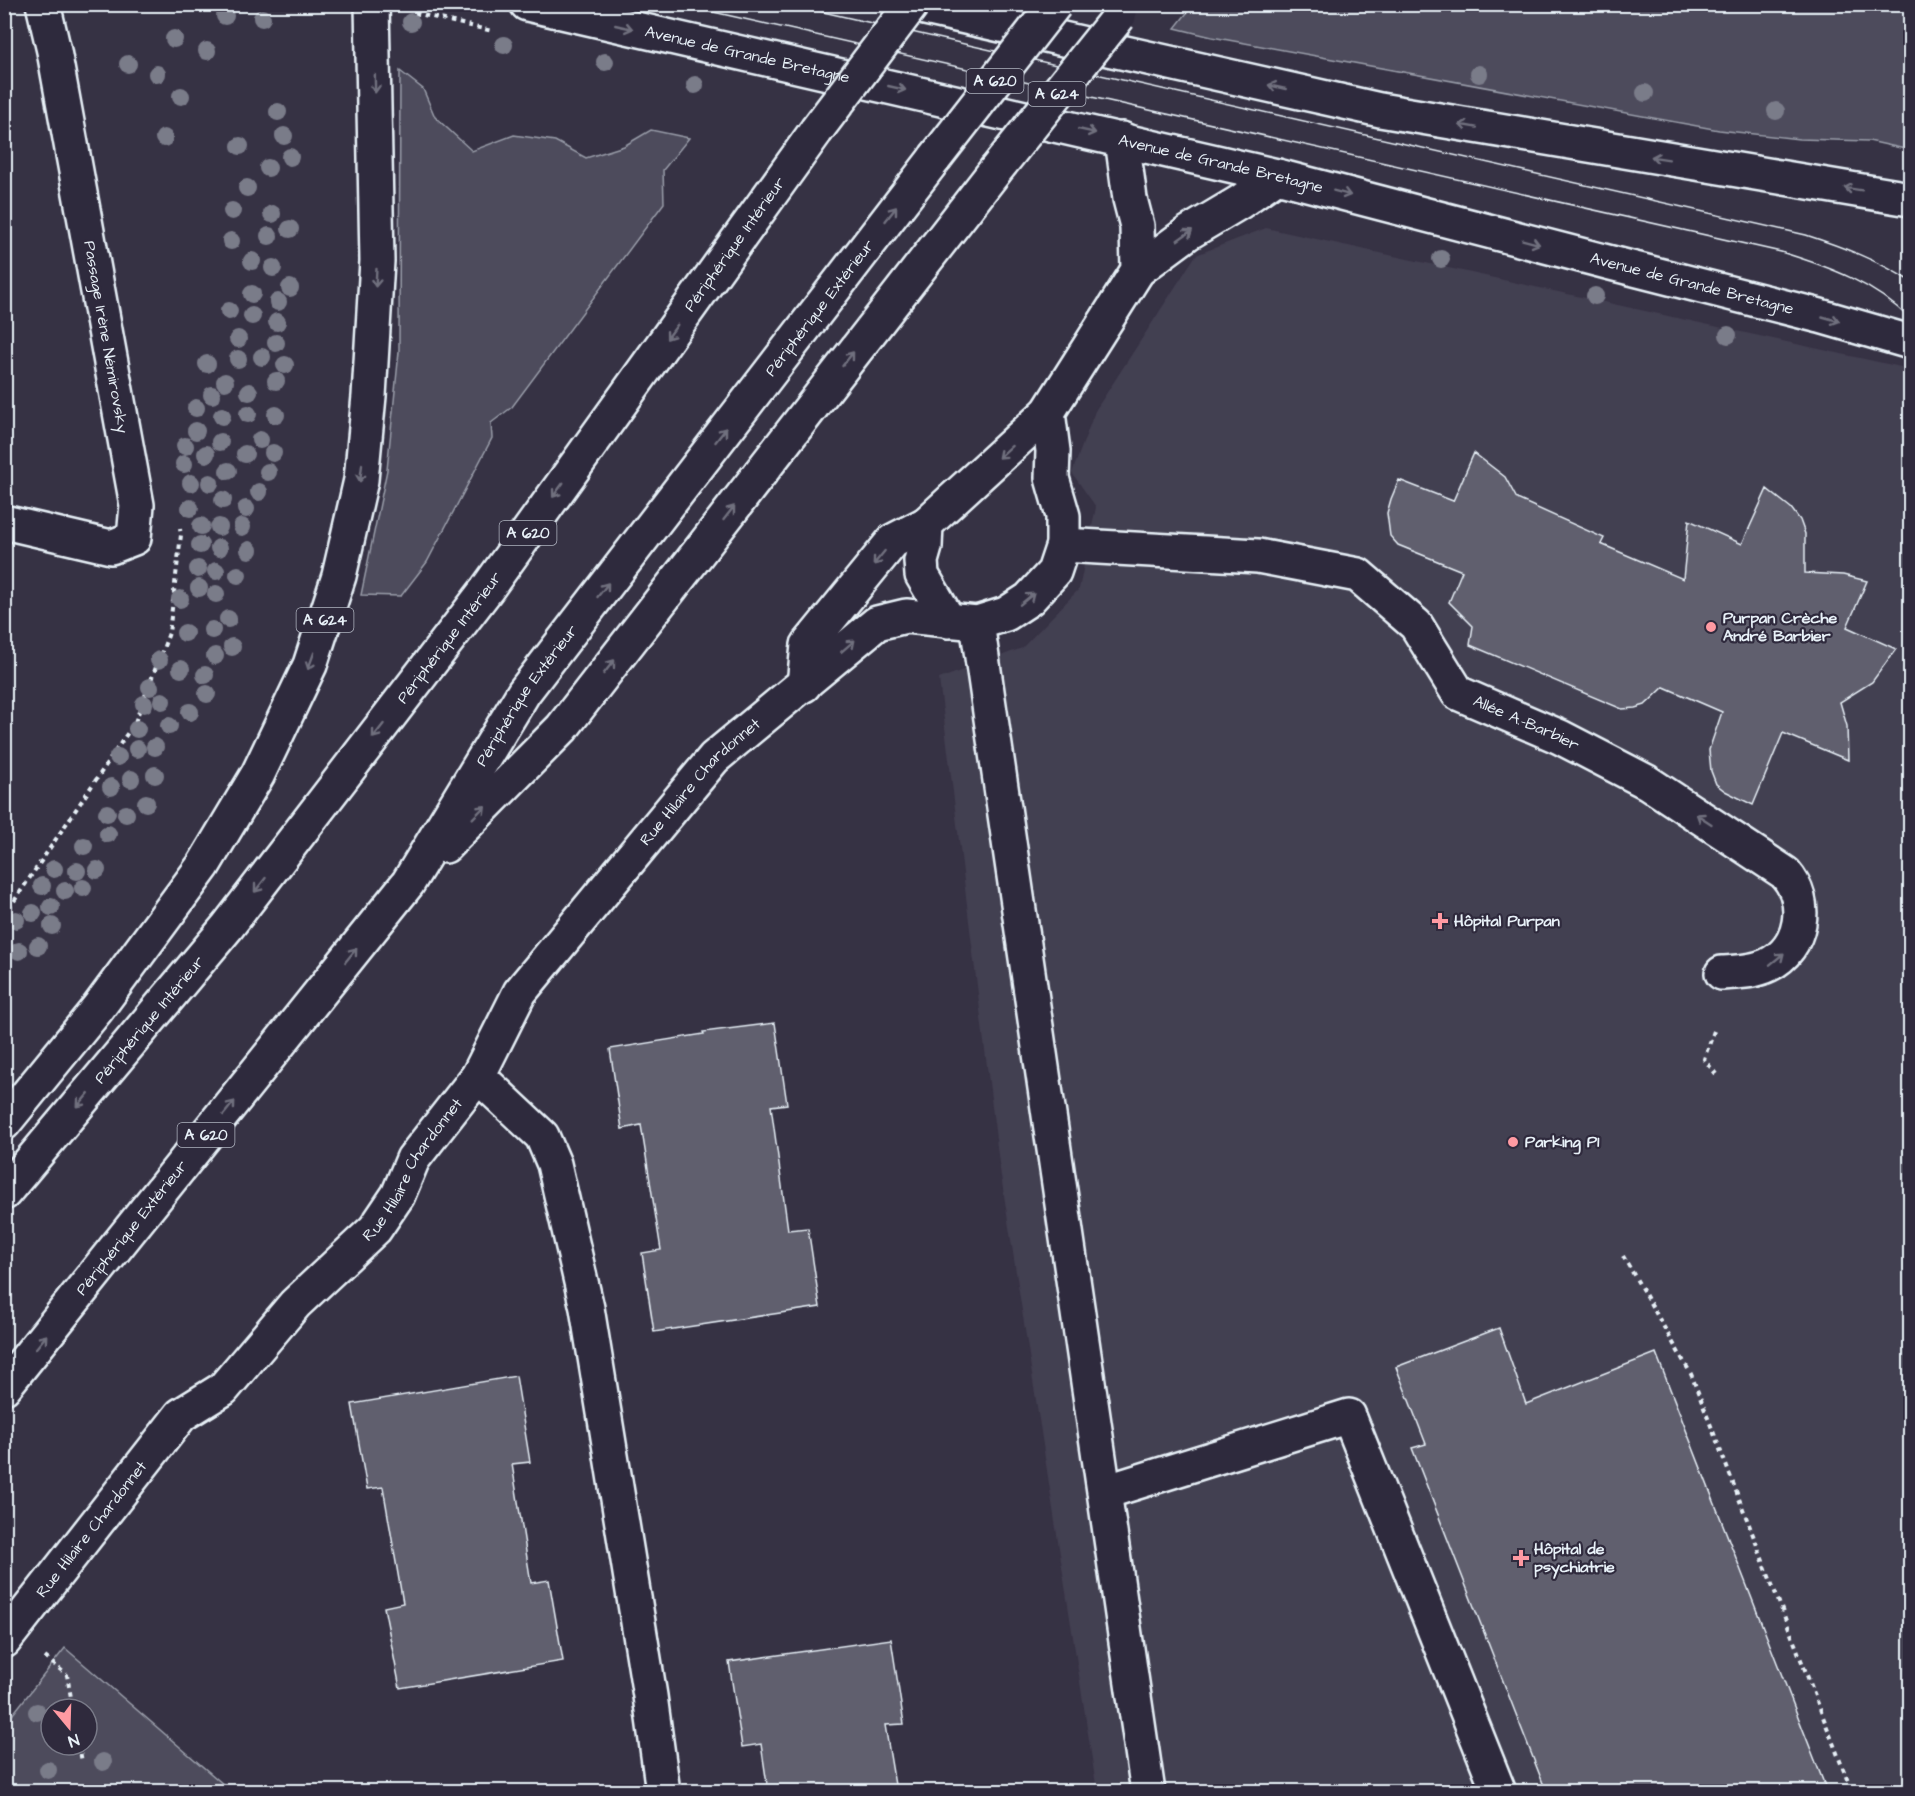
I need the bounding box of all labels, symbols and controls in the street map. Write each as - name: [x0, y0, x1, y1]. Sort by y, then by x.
- street label: Avenue de Grande Bretagne: [643, 20, 852, 89]
- one-way arrow: [614, 22, 634, 33]
- road number: A 620: [966, 69, 1024, 93]
- one-way arrow: [369, 73, 380, 93]
- one-way arrow: [1268, 81, 1287, 92]
- road number: A 624: [1028, 82, 1086, 106]
- one-way arrow: [887, 83, 906, 95]
- one-way arrow: [1459, 120, 1478, 131]
- one-way arrow: [1077, 126, 1096, 138]
- street label: Avenue de Grande Bretagne: [1117, 129, 1326, 199]
- one-way arrow: [1651, 152, 1671, 163]
- street label: Périphérique Intérieur: [679, 172, 791, 316]
- one-way arrow: [1843, 183, 1863, 194]
- one-way arrow: [1333, 188, 1352, 199]
- one-way arrow: [885, 206, 898, 222]
- one-way arrow: [1177, 229, 1193, 241]
- street label: Périphérique Extérieur: [760, 235, 879, 381]
- one-way arrow: [1521, 237, 1540, 249]
- street label: Passage Irène Némirovsky: [77, 239, 134, 435]
- street label: Avenue de Grande Bretagne: [1588, 247, 1796, 320]
- one-way arrow: [371, 268, 382, 288]
- one-way arrow: [1821, 314, 1840, 325]
- one-way arrow: [666, 324, 678, 340]
- one-way arrow: [842, 352, 855, 368]
- one-way arrow: [715, 428, 728, 444]
- one-way arrow: [997, 445, 1012, 459]
- one-way arrow: [355, 462, 366, 482]
- one-way arrow: [552, 482, 564, 498]
- one-way arrow: [722, 506, 735, 522]
- road number: A 620: [500, 521, 556, 545]
- one-way arrow: [873, 550, 886, 566]
- street label: Périphérique Intérieur: [392, 567, 507, 708]
- one-way arrow: [596, 582, 609, 598]
- one-way arrow: [1019, 592, 1034, 606]
- place label: Purpan Crèche André Barbier: [1723, 607, 1837, 647]
- road number: A 624: [296, 608, 354, 632]
- street label: Périphérique Extérieur: [470, 620, 583, 770]
- marker: Purpan Crèche André Barbier: [1704, 620, 1718, 634]
- one-way arrow: [840, 640, 856, 653]
- one-way arrow: [305, 651, 316, 670]
- one-way arrow: [603, 660, 616, 676]
- street label: Allée A.-Barbier: [1470, 690, 1583, 756]
- street label: Rue Hilaire Chardonnet: [635, 713, 766, 850]
- one-way arrow: [372, 722, 385, 738]
- one-way arrow: [472, 804, 486, 819]
- one-way arrow: [1696, 813, 1713, 825]
- one-way arrow: [253, 877, 266, 893]
- place label: Hôpital Purpan: [1454, 910, 1560, 932]
- marker: Hôpital Purpan: [1431, 912, 1449, 930]
- one-way arrow: [344, 948, 357, 964]
- street label: Périphérique Intérieur: [89, 951, 209, 1088]
- one-way arrow: [1768, 952, 1784, 965]
- one-way arrow: [76, 1092, 89, 1108]
- street label: Rue Hilaire Chardonnet: [358, 1093, 468, 1246]
- one-way arrow: [222, 1100, 235, 1116]
- road number: A 620: [178, 1123, 234, 1147]
- place label: Parking P1: [1525, 1131, 1600, 1155]
- marker: Parking P1: [1506, 1135, 1520, 1149]
- street label: Périphérique Extérieur: [71, 1156, 193, 1300]
- one-way arrow: [35, 1334, 48, 1350]
- street label: Rue Hilaire Chardonnet: [31, 1456, 152, 1602]
- place label: Hôpital de psychiatrie: [1534, 1538, 1615, 1579]
- marker: Hôpital de psychiatrie: [1512, 1549, 1530, 1567]
- north arrow: [39, 1697, 99, 1757]
- text: N: [65, 1728, 82, 1752]

